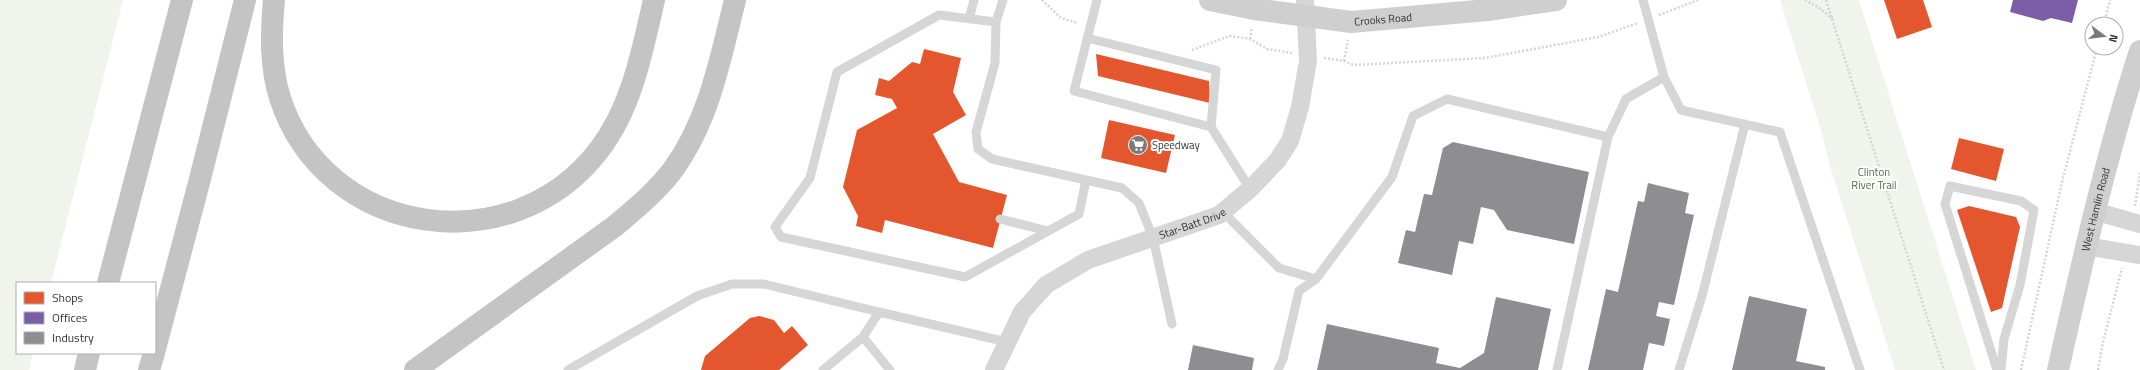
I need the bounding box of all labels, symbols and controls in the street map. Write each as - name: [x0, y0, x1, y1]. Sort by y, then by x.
- street label: Crooks Road: [1354, 9, 1413, 30]
- north arrow: [2084, 16, 2124, 56]
- text: N: [2105, 33, 2122, 44]
- supermarket icon: Speedway: [1127, 134, 1149, 156]
- place label: Speedway: [1152, 137, 1200, 153]
- park label: Clinton River Trail: [1851, 164, 1897, 193]
- street label: West Hamlin Road: [2077, 166, 2114, 253]
- street label: Star-Batt Drive: [1157, 204, 1230, 243]
- legend: [16, 282, 156, 354]
- text: Shops: [52, 288, 84, 307]
- text: Offices: [52, 308, 88, 327]
- text: Industry: [52, 328, 94, 347]

